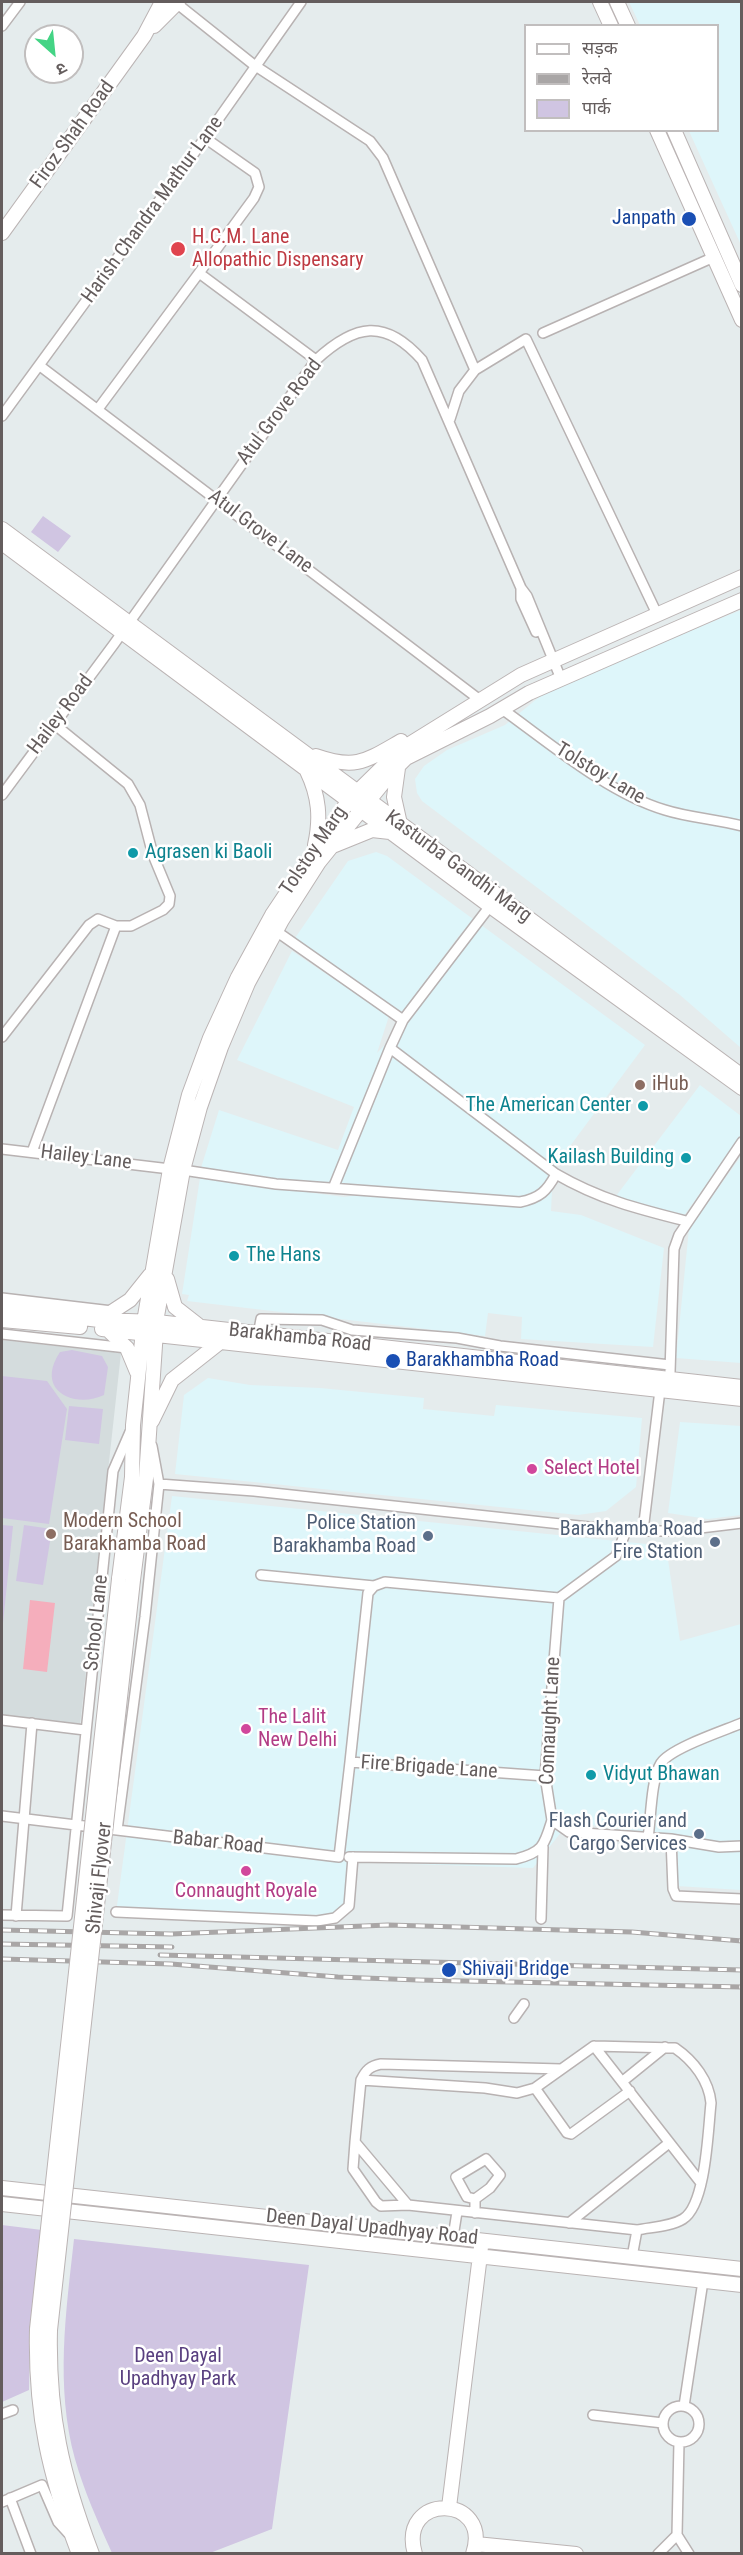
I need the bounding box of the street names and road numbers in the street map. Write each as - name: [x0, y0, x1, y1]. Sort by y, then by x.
- street label: Firoz Shah Road: [26, 76, 120, 194]
- street label: Harish Chandra Mathur Lane: [77, 112, 229, 308]
- street label: Atul Grove Road: [232, 354, 328, 470]
- street label: Atul Grove Lane: [203, 485, 317, 579]
- street label: Hailey Road: [23, 670, 99, 760]
- street label: Tolstoy Lane: [551, 738, 649, 810]
- street label: Tolstoy Marg: [275, 802, 353, 900]
- street label: Kasturba Gandhi Marg: [380, 806, 536, 928]
- street label: Hailey Lane: [39, 1141, 133, 1175]
- street label: Barakhamba Road: [227, 1319, 373, 1357]
- street label: School Lane: [80, 1574, 114, 1672]
- street label: Connaught Lane: [536, 1656, 566, 1786]
- street label: Fire Brigade Lane: [360, 1751, 498, 1785]
- street label: Shivaji Flyover: [82, 1821, 118, 1935]
- street label: Babar Road: [172, 1826, 264, 1860]
- street label: Deen Dayal Upadhyay Road: [265, 2205, 479, 2251]

